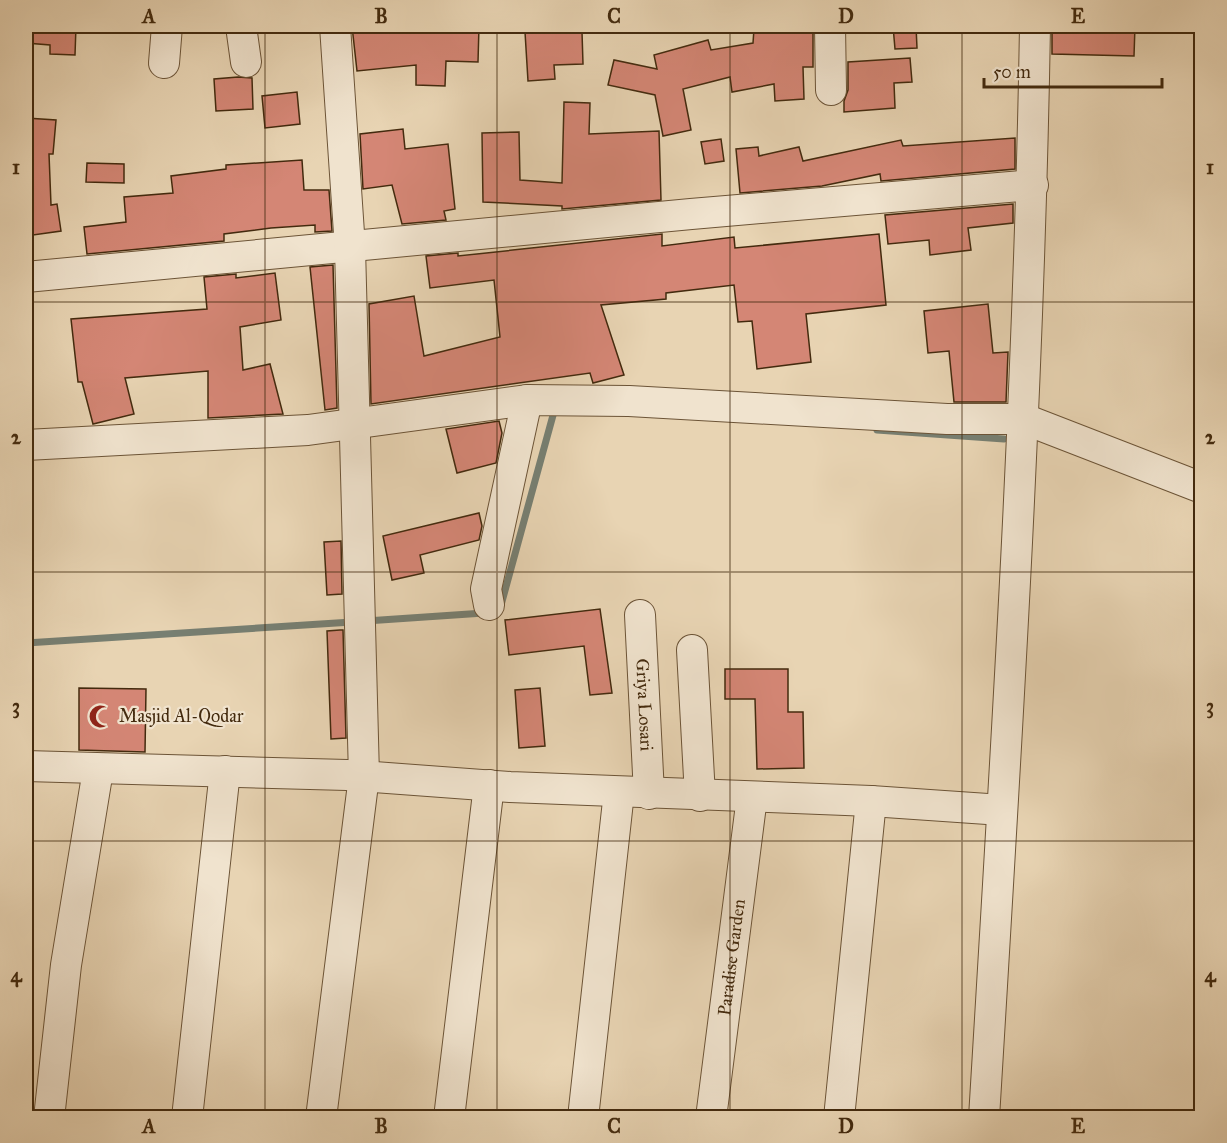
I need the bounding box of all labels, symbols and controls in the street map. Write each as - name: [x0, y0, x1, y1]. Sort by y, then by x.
- text: A: [140, 4, 156, 28]
- text: B: [374, 4, 388, 28]
- text: C: [607, 4, 621, 28]
- text: D: [838, 4, 854, 28]
- text: E: [1071, 4, 1086, 28]
- scale bar: [984, 51, 1162, 89]
- text: 50 m: [993, 61, 1031, 83]
- text: 1: [12, 155, 20, 179]
- text: 1: [1206, 155, 1214, 179]
- text: 2: [11, 425, 22, 449]
- text: 2: [1205, 425, 1216, 449]
- street label: Griya Losari: [631, 658, 658, 752]
- text: 3: [12, 694, 20, 719]
- text: 3: [1206, 694, 1214, 719]
- mosque icon: Masjid Al-Qodar: [88, 703, 114, 729]
- place label: Masjid Al-Qodar: [119, 705, 244, 727]
- street label: Paradise Garden: [713, 897, 750, 1017]
- text: 4: [10, 963, 22, 988]
- text: 4: [1204, 963, 1216, 988]
- text: A: [140, 1114, 156, 1138]
- text: B: [374, 1114, 388, 1138]
- text: C: [607, 1114, 621, 1138]
- text: D: [838, 1114, 854, 1138]
- text: E: [1071, 1114, 1086, 1138]

